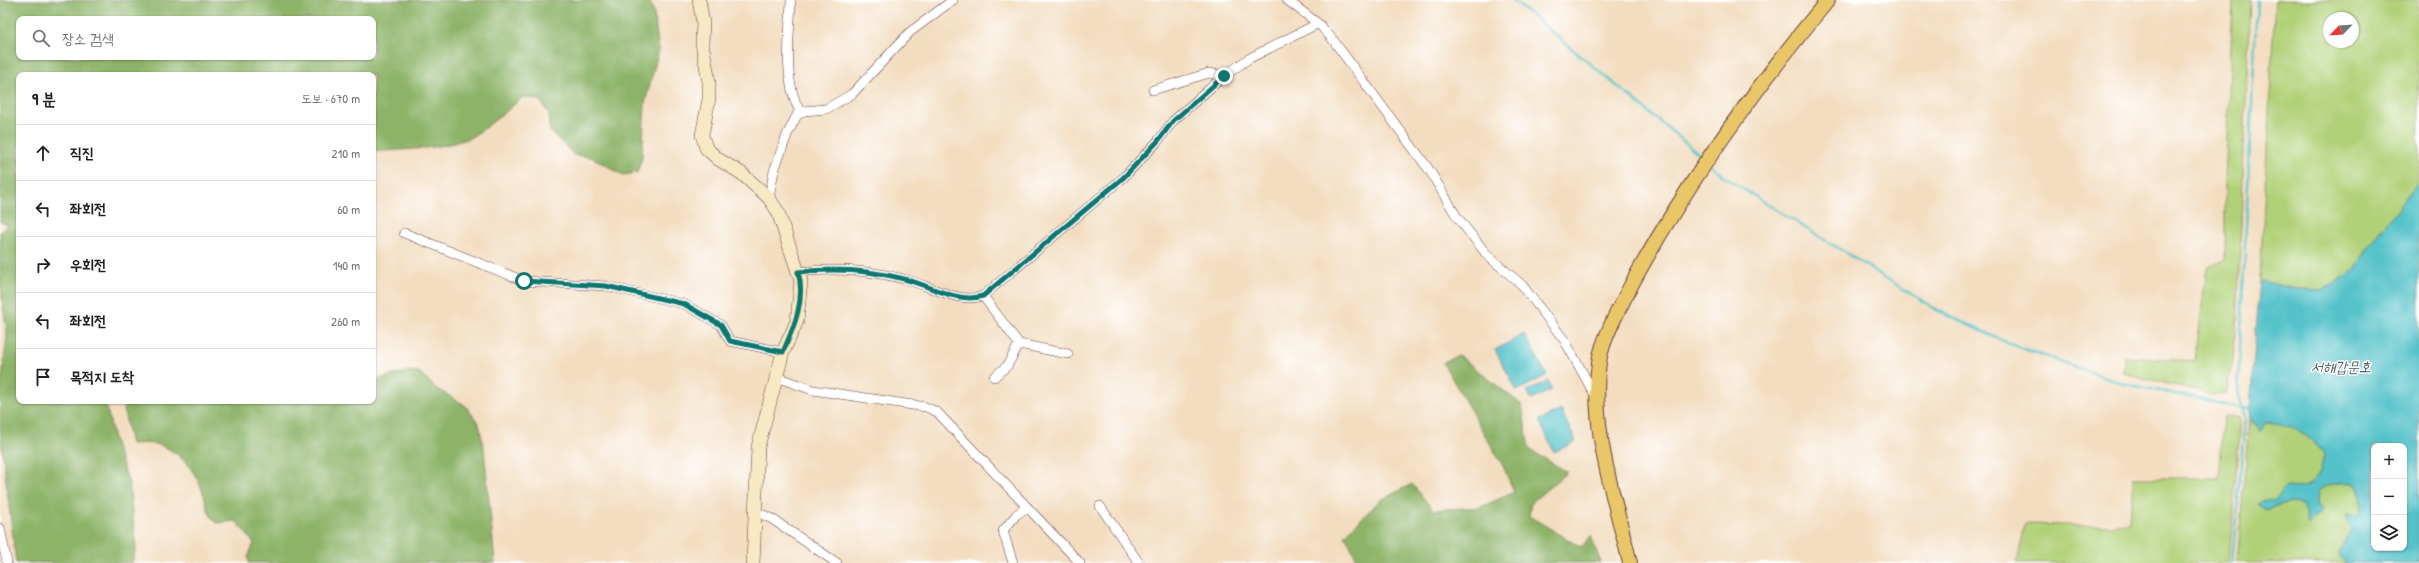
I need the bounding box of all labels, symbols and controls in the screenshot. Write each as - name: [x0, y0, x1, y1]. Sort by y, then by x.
- north arrow: [2323, 12, 2359, 48]
- search box: [16, 16, 376, 60]
- icon: search: [30, 27, 52, 49]
- text: 장소 검색: [62, 28, 114, 49]
- route end: [1215, 67, 1233, 85]
- text: 9 분: [32, 87, 56, 110]
- text: 도보 · 670 m: [301, 89, 360, 107]
- icon: ahead: [32, 142, 54, 164]
- text: 직진: [70, 142, 94, 163]
- text: 210 m: [332, 144, 360, 162]
- icon: left: [32, 198, 54, 220]
- text: 좌회전: [70, 198, 106, 219]
- text: 60 m: [337, 200, 360, 218]
- icon: right: [32, 254, 54, 276]
- text: 우회전: [70, 254, 106, 275]
- text: 140 m: [333, 256, 360, 274]
- route start: [515, 272, 533, 290]
- icon: left: [32, 310, 54, 332]
- text: 좌회전: [70, 310, 106, 331]
- text: 260 m: [331, 312, 360, 330]
- water label: 서해갑문호: [2311, 356, 2371, 377]
- icon: arrive: [32, 366, 54, 388]
- text: 목적지 도착: [70, 366, 134, 387]
- map controls: [2371, 443, 2407, 551]
- button: +: [2371, 443, 2407, 479]
- button: −: [2371, 479, 2407, 515]
- button: layers: [2371, 515, 2407, 551]

